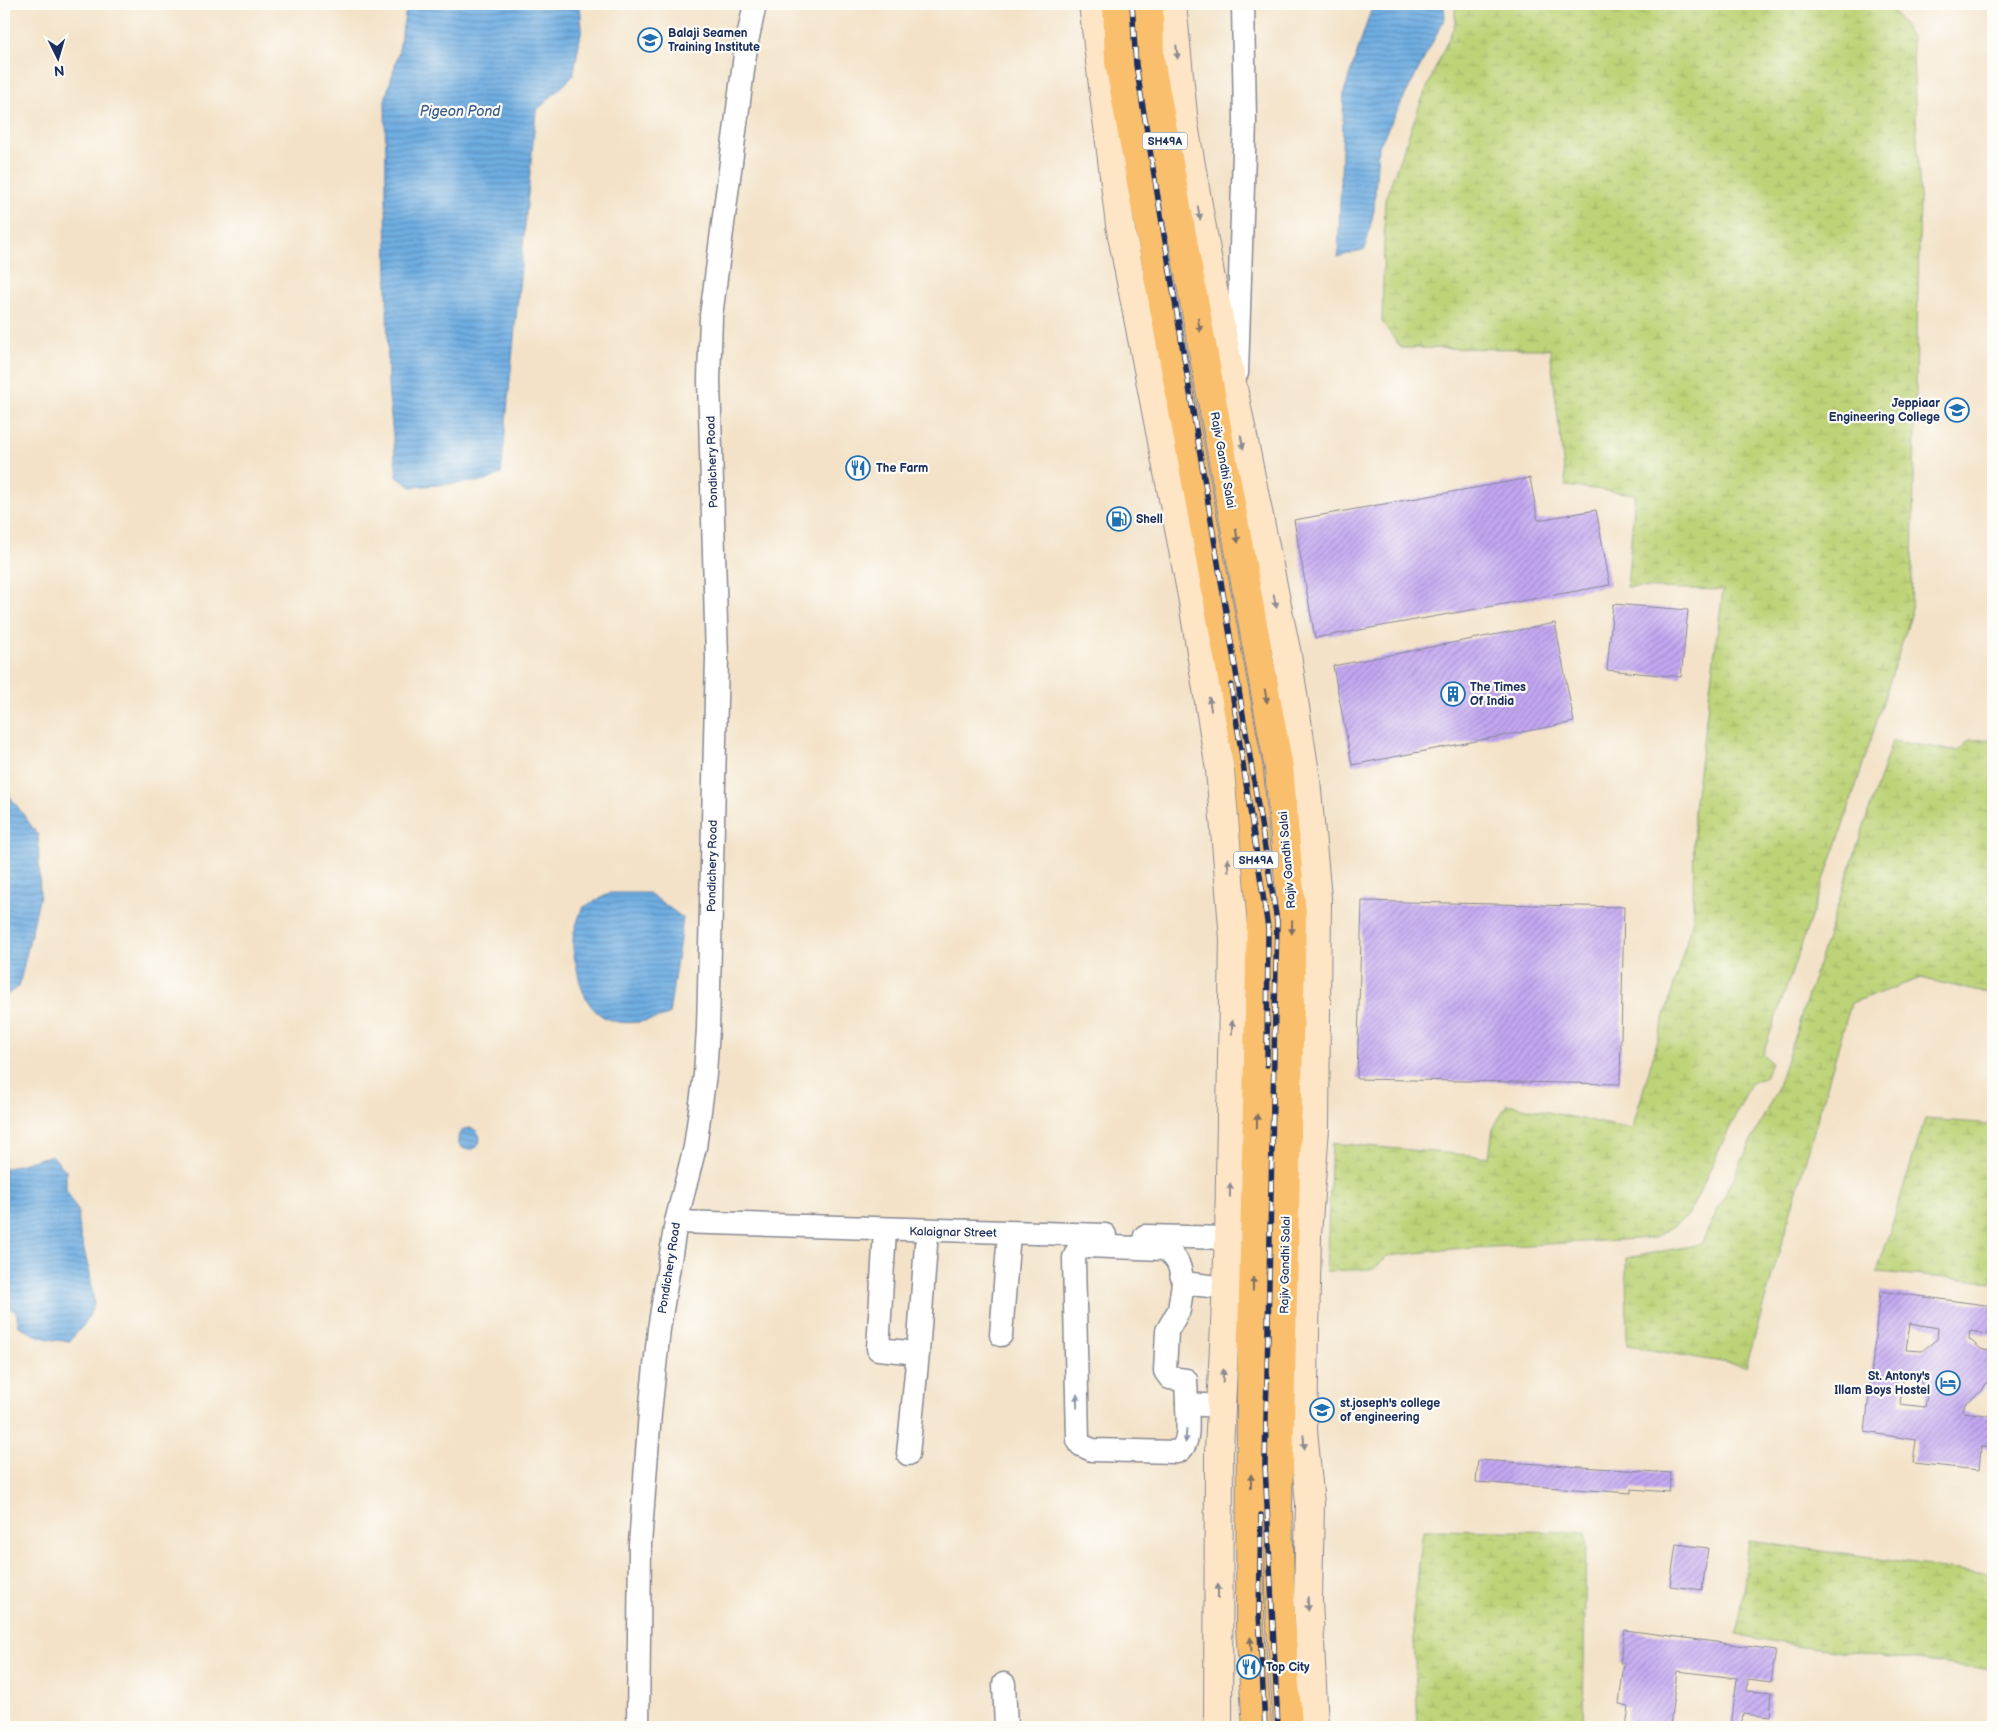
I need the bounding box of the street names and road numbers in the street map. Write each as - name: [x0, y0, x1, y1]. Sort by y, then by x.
- road number: SH49A: [1142, 132, 1188, 150]
- street label: Rajiv Gandhi Salai: [1207, 411, 1238, 510]
- street label: Pondichery Road: [703, 415, 722, 508]
- street label: Rajiv Gandhi Salai: [1276, 810, 1299, 909]
- street label: Pondichery Road: [704, 820, 721, 912]
- road number: SH49A: [1234, 852, 1278, 868]
- street label: Rajiv Gandhi Salai: [1277, 1216, 1294, 1314]
- street label: Pondichery Road: [655, 1221, 684, 1315]
- street label: Kalaignar Street: [909, 1224, 997, 1241]

